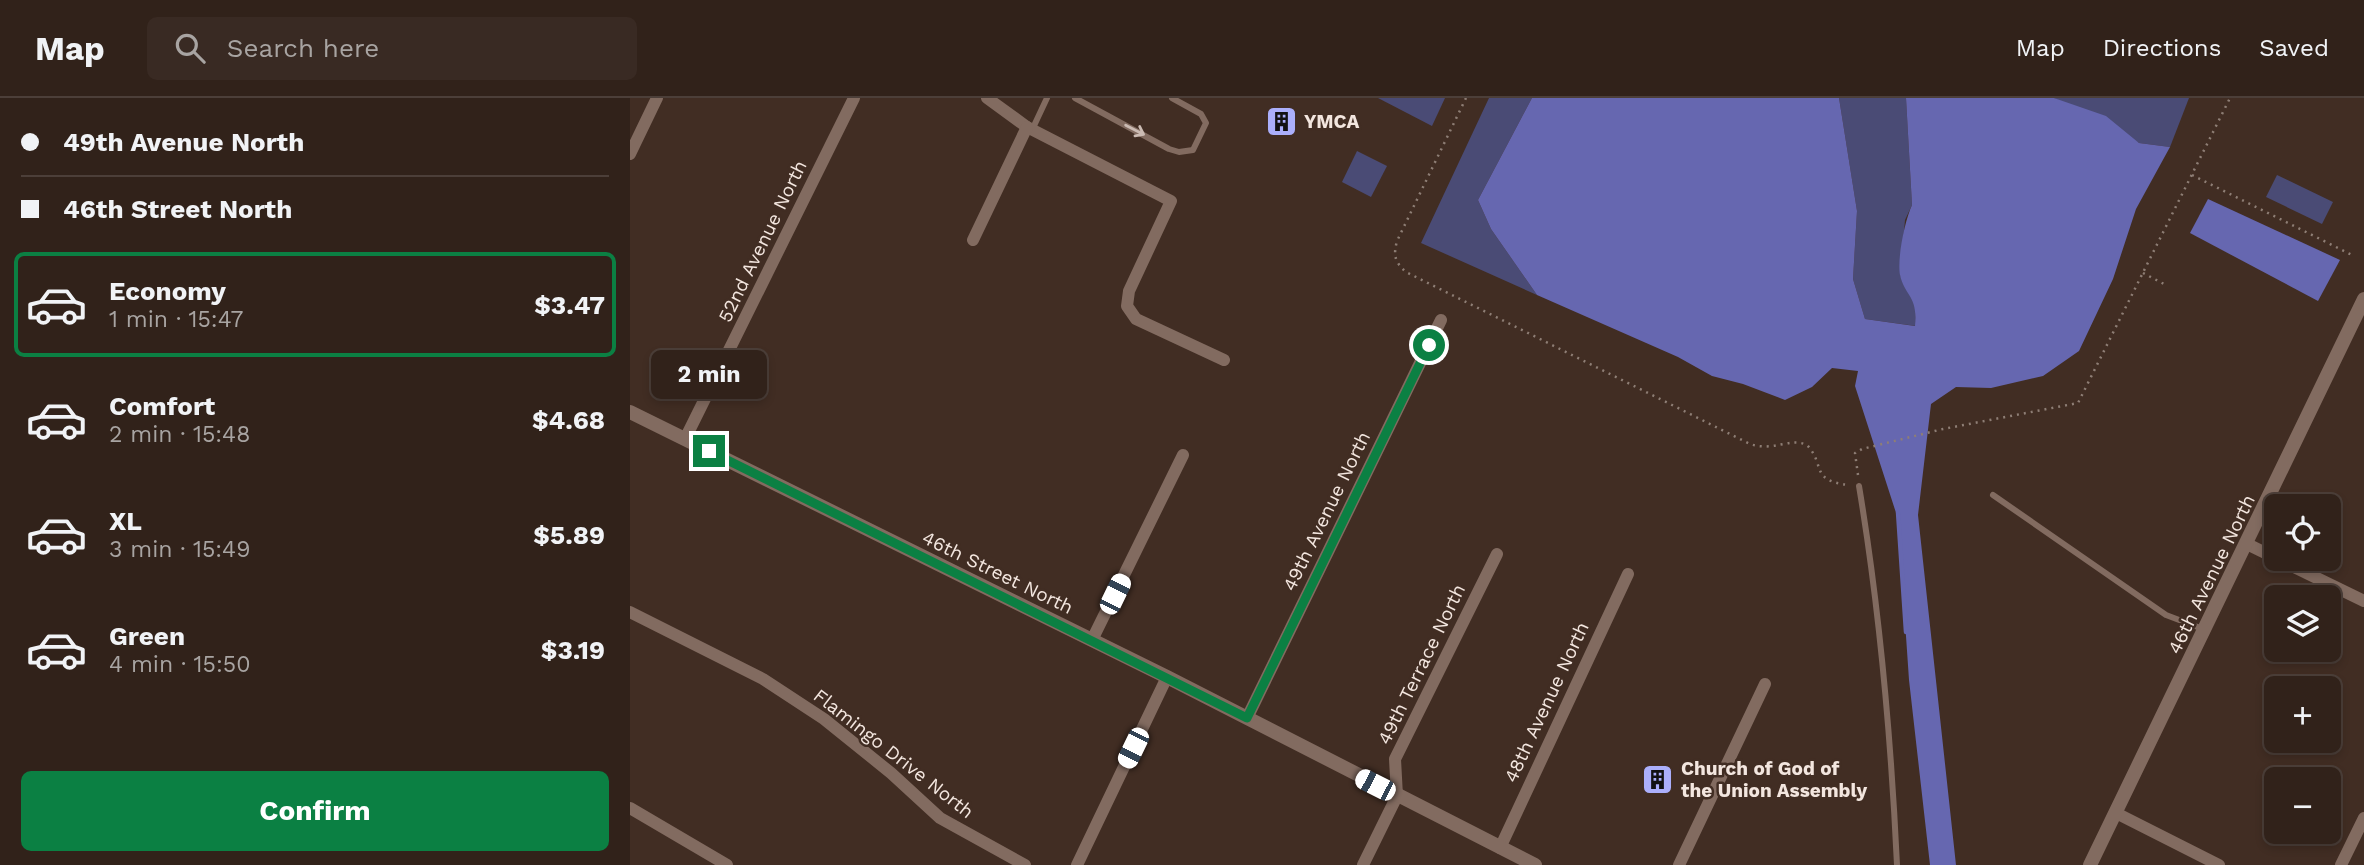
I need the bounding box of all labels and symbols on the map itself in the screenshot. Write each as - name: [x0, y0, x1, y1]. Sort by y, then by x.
- building icon: YMCA: [1264, 104, 1298, 138]
- place label: YMCA: [1304, 110, 1360, 133]
- one-way arrow: [1124, 124, 1145, 138]
- street label: 52nd Avenue North: [713, 156, 812, 326]
- route start: [1413, 329, 1445, 361]
- callout: 2 min: [651, 350, 767, 398]
- street label: 49th Avenue North: [1278, 428, 1375, 595]
- route end: [693, 435, 725, 467]
- street label: 46th Avenue North: [2163, 491, 2260, 658]
- street label: 46th Street North: [919, 526, 1077, 619]
- car: [1097, 571, 1134, 617]
- street label: 49th Terrace North: [1373, 580, 1470, 748]
- street label: 48th Avenue North: [1499, 618, 1594, 786]
- street label: Flamingo Drive North: [809, 684, 978, 823]
- car: [1115, 725, 1152, 771]
- place label: Church of God of the Union Assembly: [1681, 757, 1867, 802]
- building icon: Church of God of the Union Assembly: [1641, 762, 1675, 796]
- car: [1352, 766, 1399, 804]

